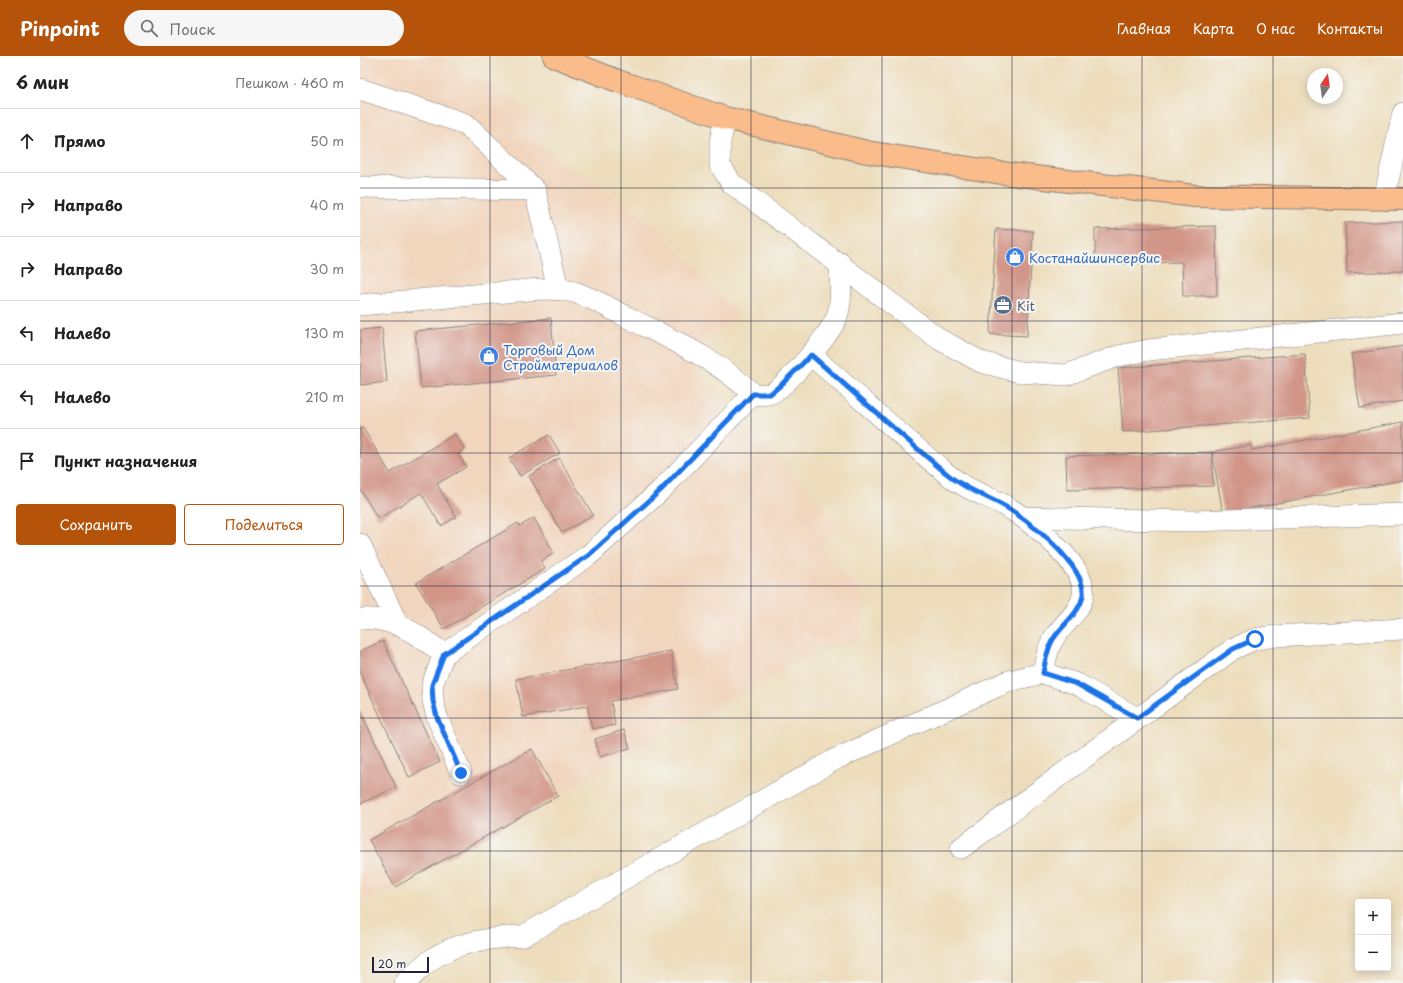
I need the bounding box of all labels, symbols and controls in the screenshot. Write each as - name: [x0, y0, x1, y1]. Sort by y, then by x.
- search box: [124, 10, 404, 46]
- text: Pinpoint: [20, 14, 100, 42]
- icon: search: [138, 17, 160, 39]
- text: Поиск: [170, 17, 215, 40]
- text: Главная: [1117, 18, 1171, 39]
- text: Карта: [1193, 18, 1234, 39]
- text: О нас: [1256, 18, 1295, 39]
- text: Контакты: [1317, 18, 1383, 39]
- north arrow: [1307, 68, 1343, 104]
- text: 6 мин: [16, 69, 69, 95]
- text: Пешком · 460 m: [235, 73, 344, 92]
- text: Прямо: [54, 129, 105, 152]
- icon: ahead: [16, 130, 38, 152]
- text: 50 m: [310, 131, 344, 150]
- text: Направо: [54, 193, 123, 216]
- icon: right: [16, 194, 38, 216]
- text: 40 m: [310, 195, 344, 214]
- shop icon: Костанайшинсервис: [1004, 246, 1026, 268]
- place label: Костанайшинсервис: [1029, 248, 1160, 267]
- text: Направо: [54, 257, 123, 280]
- icon: right: [16, 258, 38, 280]
- text: 30 m: [310, 259, 344, 278]
- office icon: Kit: [992, 294, 1014, 316]
- place label: Kit: [1017, 296, 1035, 315]
- text: Налево: [54, 321, 111, 344]
- icon: left: [16, 322, 38, 344]
- text: 130 m: [305, 323, 344, 342]
- place label: Торговый Дом Стройматериалов: [503, 340, 618, 374]
- shop icon: Торговый Дом Стройматериалов: [478, 345, 500, 367]
- text: Налево: [54, 385, 111, 408]
- icon: left: [16, 386, 38, 408]
- text: 210 m: [305, 387, 344, 406]
- text: Пункт назначения: [54, 449, 197, 472]
- icon: arrive: [16, 450, 38, 472]
- button: Сохранить: [16, 504, 176, 545]
- button: Поделиться: [184, 504, 344, 545]
- route start: [1246, 630, 1264, 648]
- route end: [452, 764, 470, 782]
- map controls: [1355, 899, 1391, 971]
- button: +: [1355, 899, 1391, 935]
- button: −: [1355, 935, 1391, 971]
- scale bar: [372, 955, 429, 974]
- text: 20 m: [378, 955, 406, 972]

